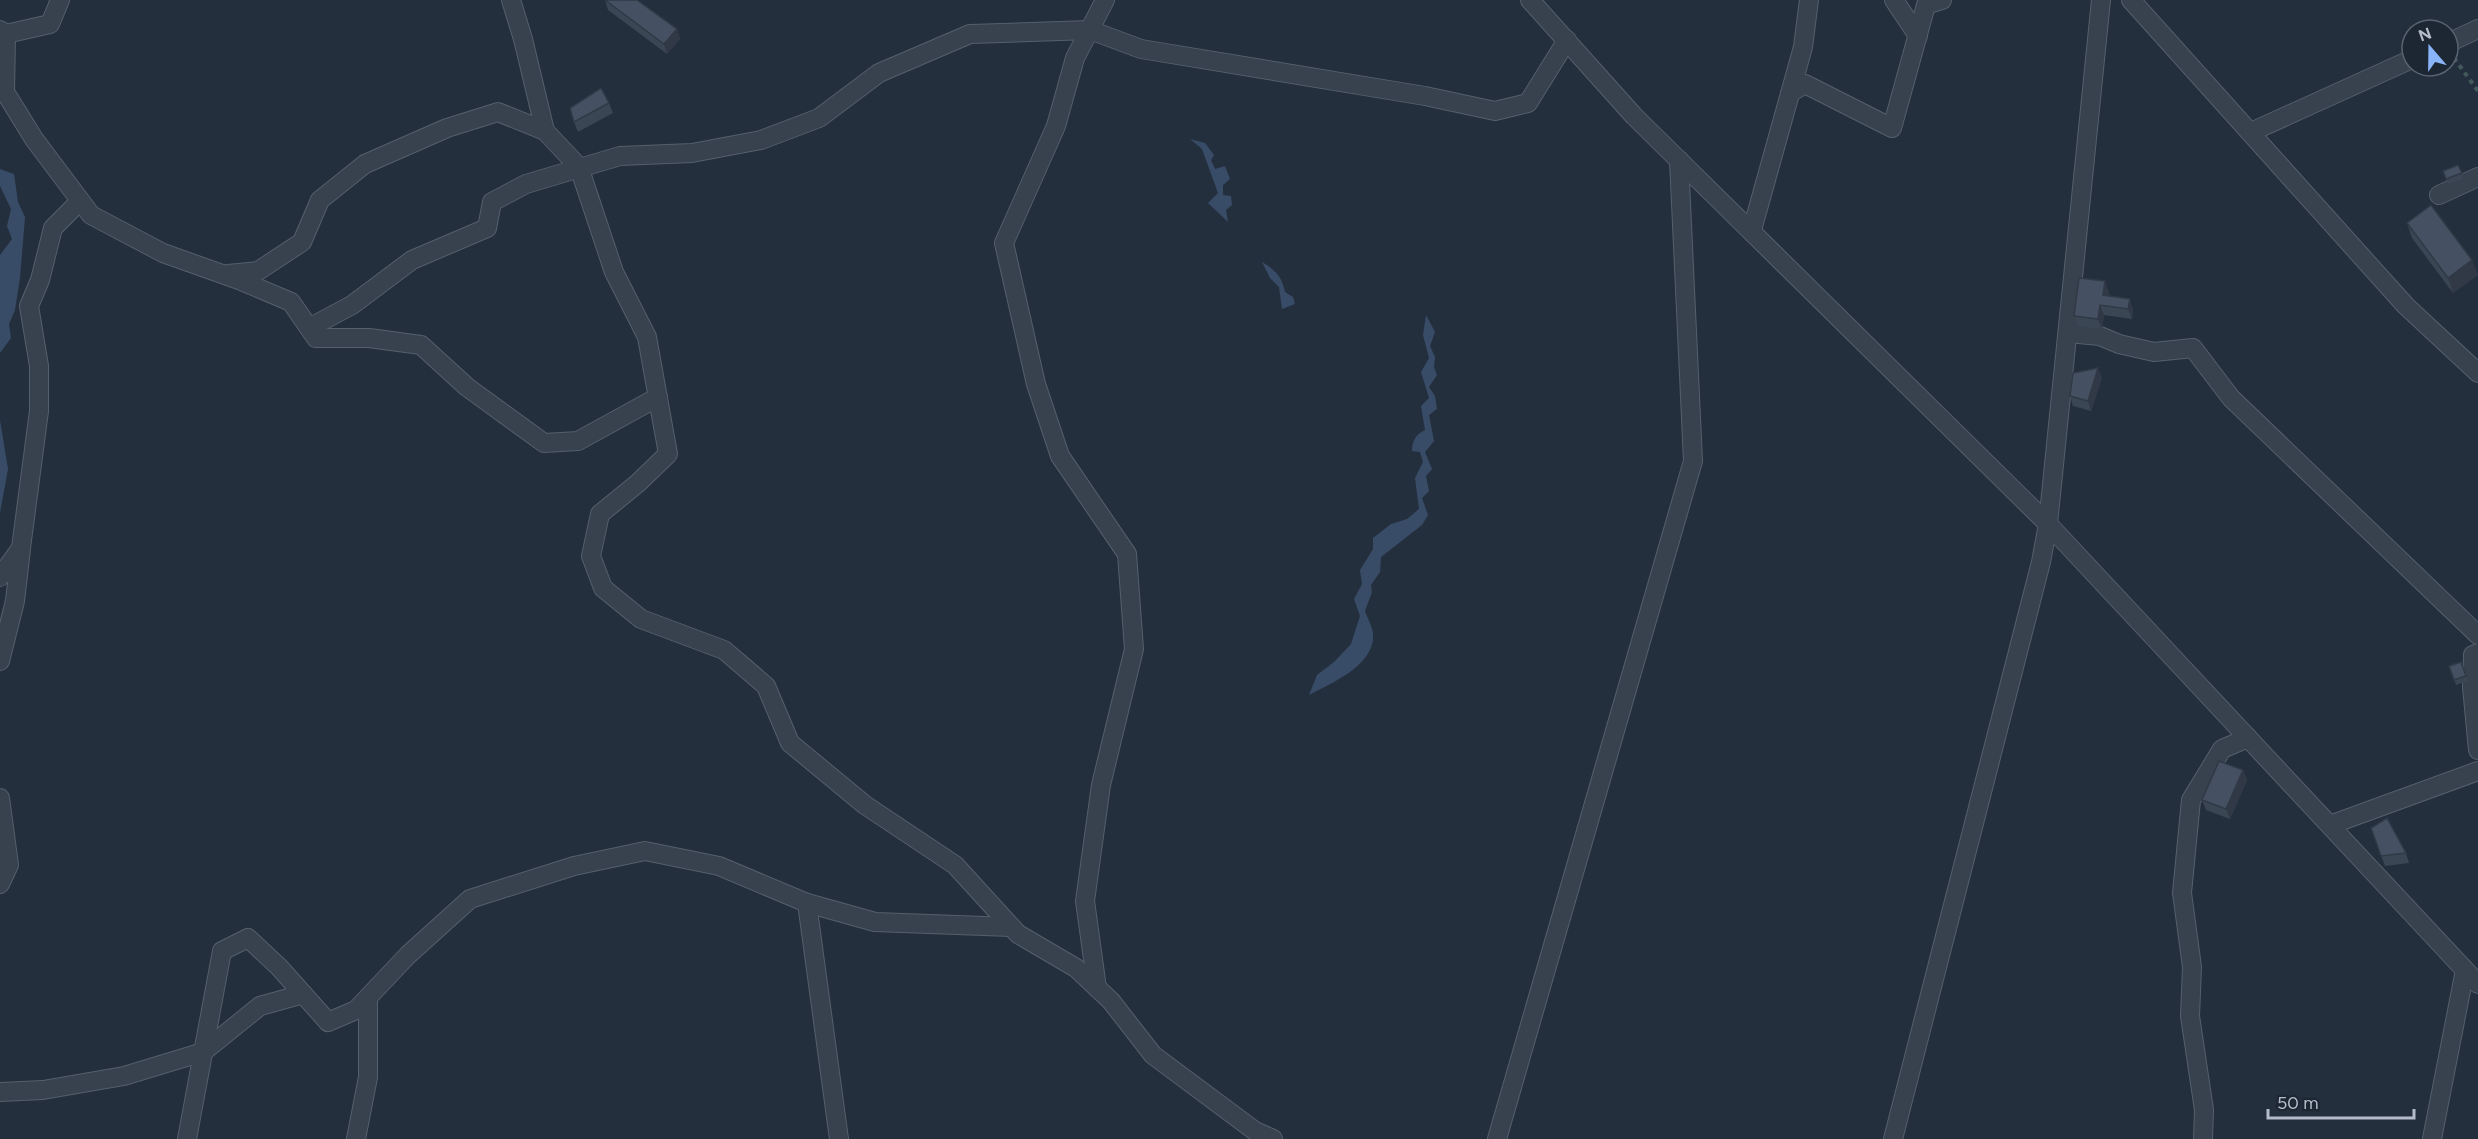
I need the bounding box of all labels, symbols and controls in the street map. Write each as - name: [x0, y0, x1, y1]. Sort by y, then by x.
- north arrow: [2400, 18, 2460, 78]
- text: N: [2416, 23, 2434, 45]
- scale bar: [2268, 1082, 2414, 1120]
- text: 50 m: [2277, 1092, 2319, 1114]

